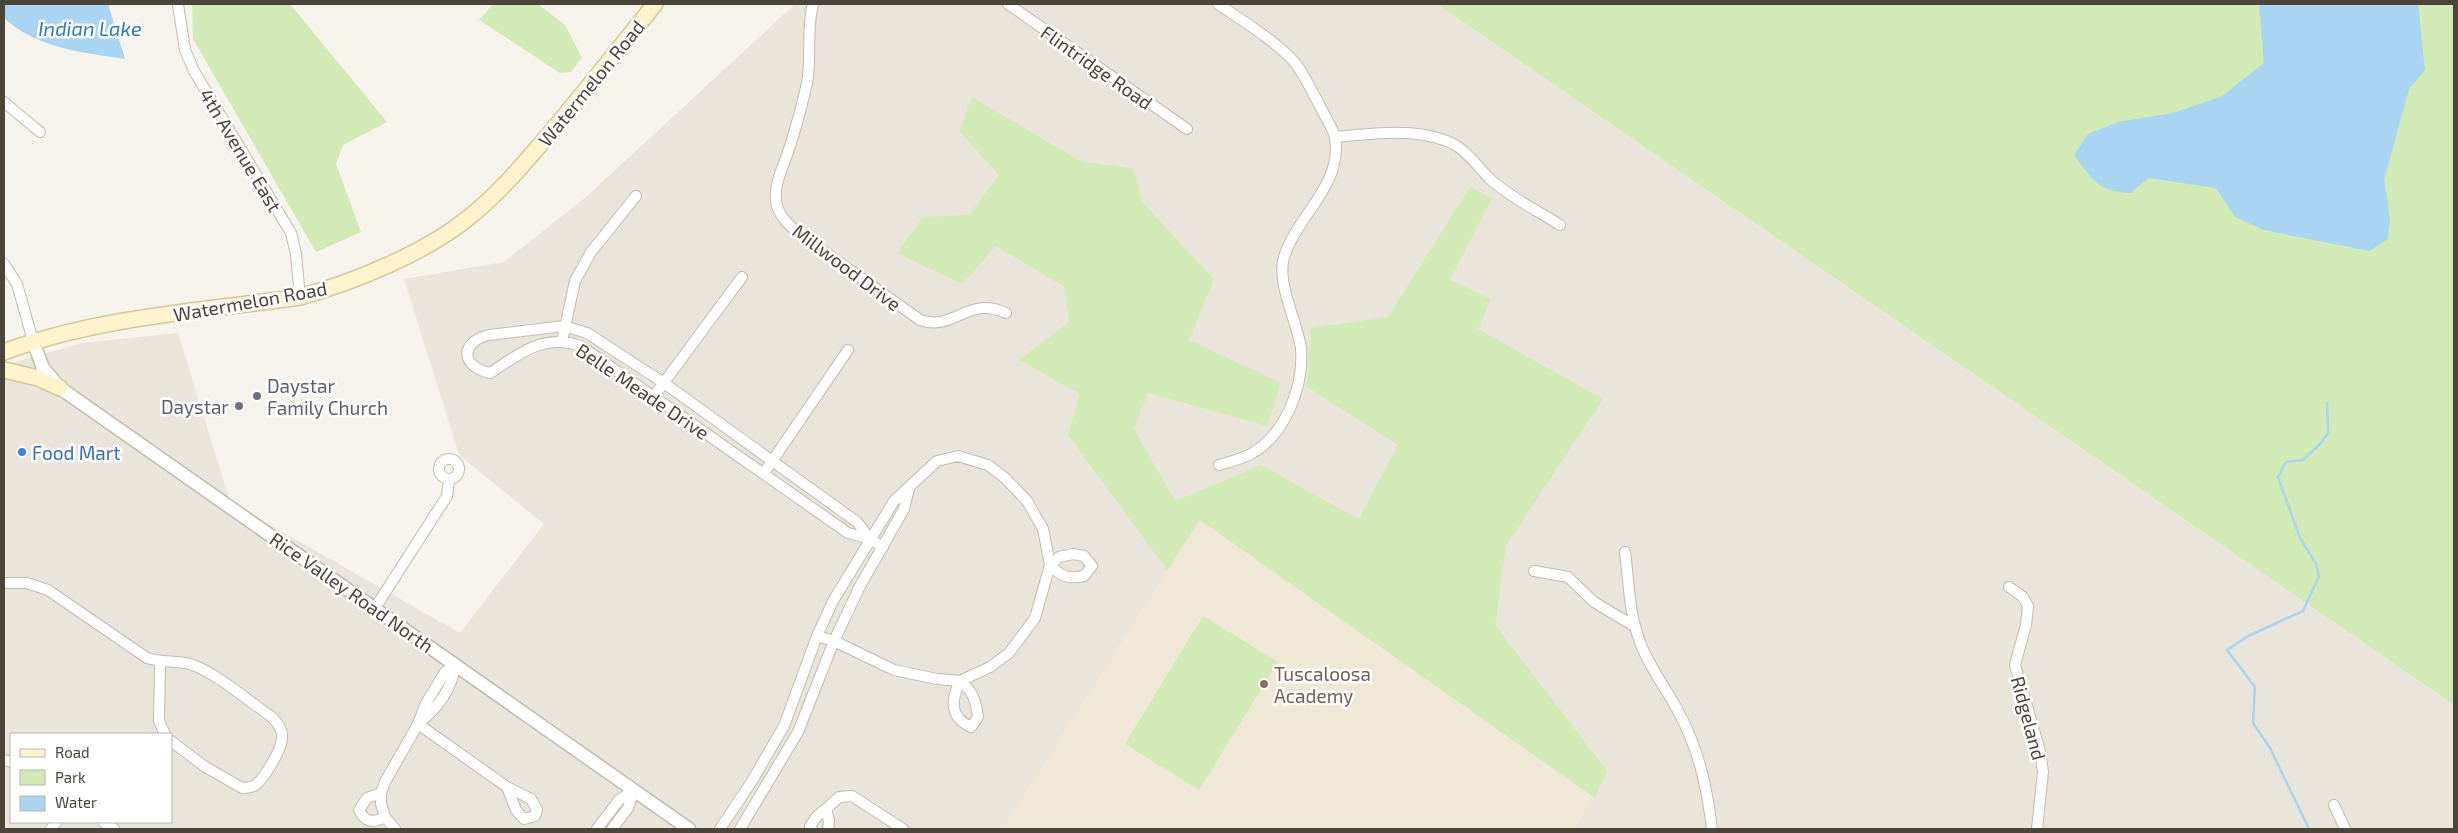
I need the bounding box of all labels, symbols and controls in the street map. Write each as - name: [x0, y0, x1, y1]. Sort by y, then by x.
- street label: Watermelon Road: [533, 15, 649, 151]
- water label: Indian Lake: [38, 16, 142, 40]
- street label: Flintridge Road: [1037, 20, 1157, 114]
- street label: 4th Avenue East: [195, 84, 287, 216]
- street label: Millwood Drive: [788, 219, 906, 315]
- street label: Watermelon Road: [171, 276, 329, 326]
- street label: Belle Meade Drive: [572, 338, 714, 444]
- place label: Daystar Family Church: [267, 374, 388, 419]
- marker: Daystar Family Church: [251, 390, 263, 402]
- place label: Daystar: [161, 395, 229, 418]
- marker: Daystar: [233, 400, 245, 412]
- place label: Food Mart: [32, 441, 121, 464]
- marker: Food Mart: [16, 446, 28, 458]
- street label: Rice Valley Road North: [266, 527, 438, 657]
- place label: Tuscaloosa Academy: [1274, 662, 1371, 707]
- street label: Ridgeland: [2007, 673, 2051, 763]
- marker: Tuscaloosa Academy: [1258, 678, 1270, 690]
- legend: [10, 733, 172, 823]
- text: Road: [55, 743, 90, 761]
- text: Park: [55, 768, 86, 786]
- text: Water: [55, 793, 97, 811]

